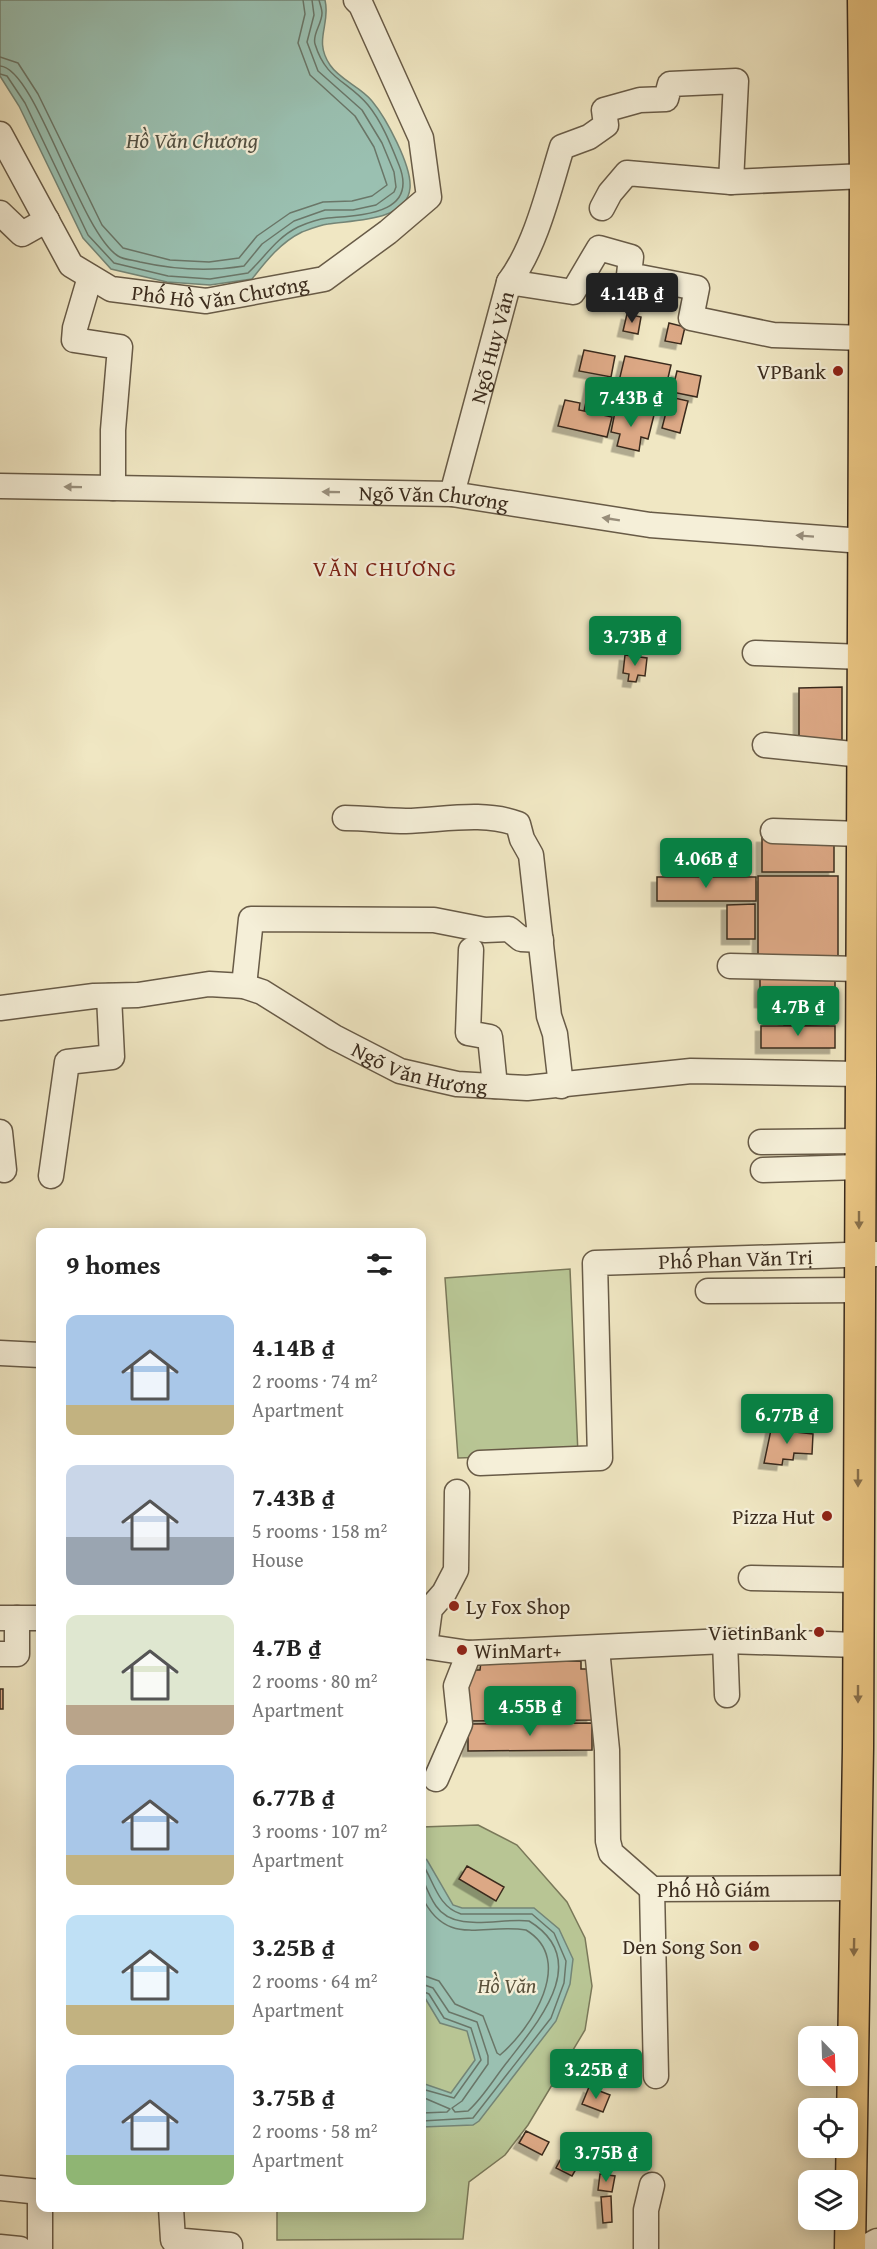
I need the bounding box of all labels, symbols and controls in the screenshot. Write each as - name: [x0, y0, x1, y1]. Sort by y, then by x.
- water label: Hồ Văn Chương: [125, 124, 258, 156]
- street label: Phố Hồ Văn Chương: [130, 267, 311, 317]
- pin: 4.14B ₫: [577, 273, 687, 324]
- text: 4.14B ₫: [600, 278, 664, 307]
- street label: Ngõ Huy Văn: [462, 287, 521, 407]
- place label: VPBank: [757, 356, 826, 387]
- marker: VPBank: [831, 364, 845, 378]
- pin: 7.43B ₫: [576, 377, 686, 428]
- text: 7.43B ₫: [599, 382, 663, 411]
- street label: Ngõ Văn Chương: [359, 477, 511, 518]
- one-way arrow: [63, 482, 82, 492]
- one-way arrow: [321, 487, 340, 497]
- one-way arrow: [601, 514, 620, 523]
- one-way arrow: [795, 532, 814, 541]
- district label: VĂN CHƯƠNG: [313, 552, 457, 584]
- pin: 3.73B ₫: [580, 616, 690, 667]
- text: 3.73B ₫: [603, 621, 667, 650]
- pin: 4.06B ₫: [651, 838, 761, 889]
- text: 4.06B ₫: [674, 843, 738, 872]
- pin: 4.7B ₫: [749, 986, 847, 1037]
- text: 4.7B ₫: [771, 991, 825, 1020]
- street label: Ngõ Văn Hương: [346, 1033, 489, 1101]
- one-way arrow: [854, 1210, 864, 1229]
- street label: Phố Phan Văn Trị: [658, 1241, 813, 1276]
- text: 9 homes: [66, 1245, 161, 1284]
- icon: filters: [363, 1248, 396, 1281]
- text: 4.14B ₫: [252, 1327, 335, 1366]
- icon: home: [114, 1339, 186, 1411]
- text: 2 rooms · 74 m²: [252, 1366, 378, 1395]
- pin: 6.77B ₫: [732, 1394, 842, 1445]
- text: Apartment: [252, 1395, 344, 1424]
- text: 6.77B ₫: [755, 1399, 819, 1428]
- one-way arrow: [853, 1468, 863, 1487]
- text: 7.43B ₫: [252, 1477, 335, 1516]
- icon: home: [114, 1489, 186, 1561]
- place label: Pizza Hut: [732, 1501, 816, 1532]
- marker: Pizza Hut: [820, 1509, 834, 1523]
- text: 5 rooms · 158 m²: [252, 1516, 387, 1545]
- text: House: [252, 1545, 304, 1574]
- place label: Ly Fox Shop: [466, 1591, 570, 1622]
- marker: Ly Fox Shop: [447, 1599, 461, 1613]
- place label: VietinBank: [708, 1617, 807, 1648]
- marker: VietinBank: [812, 1625, 826, 1639]
- text: 4.7B ₫: [252, 1627, 322, 1666]
- place label: WinMart+: [474, 1635, 562, 1666]
- icon: home: [114, 1639, 186, 1711]
- marker: WinMart+: [455, 1643, 469, 1657]
- text: 2 rooms · 80 m²: [252, 1666, 378, 1695]
- one-way arrow: [853, 1684, 863, 1703]
- pin: 4.55B ₫: [475, 1686, 585, 1737]
- text: 4.55B ₫: [498, 1691, 562, 1720]
- text: Apartment: [252, 1695, 344, 1724]
- text: 6.77B ₫: [252, 1777, 335, 1816]
- icon: home: [114, 1789, 186, 1861]
- text: 3 rooms · 107 m²: [252, 1816, 387, 1845]
- text: Apartment: [252, 1845, 344, 1874]
- street label: Phố Hồ Giám: [657, 1873, 770, 1904]
- text: 3.25B ₫: [252, 1927, 335, 1966]
- place label: Den Song Son: [622, 1931, 742, 1962]
- one-way arrow: [849, 1937, 859, 1956]
- icon: home: [114, 1939, 186, 2011]
- marker: Den Song Son: [747, 1939, 761, 1953]
- text: 2 rooms · 64 m²: [252, 1966, 378, 1995]
- park label: Hồ Văn: [477, 1970, 537, 2001]
- text: Apartment: [252, 1995, 344, 2024]
- north arrow: [798, 2026, 858, 2086]
- map controls: [798, 2026, 858, 2230]
- pin: 3.25B ₫: [541, 2049, 651, 2100]
- text: 3.25B ₫: [564, 2054, 628, 2083]
- text: 3.75B ₫: [252, 2077, 335, 2116]
- icon: home: [114, 2089, 186, 2161]
- button: locate: [798, 2098, 858, 2158]
- text: 2 rooms · 58 m²: [252, 2116, 378, 2145]
- pin: 3.75B ₫: [551, 2132, 661, 2183]
- text: 3.75B ₫: [574, 2137, 638, 2166]
- text: Apartment: [252, 2145, 344, 2174]
- button: layers: [798, 2170, 858, 2230]

